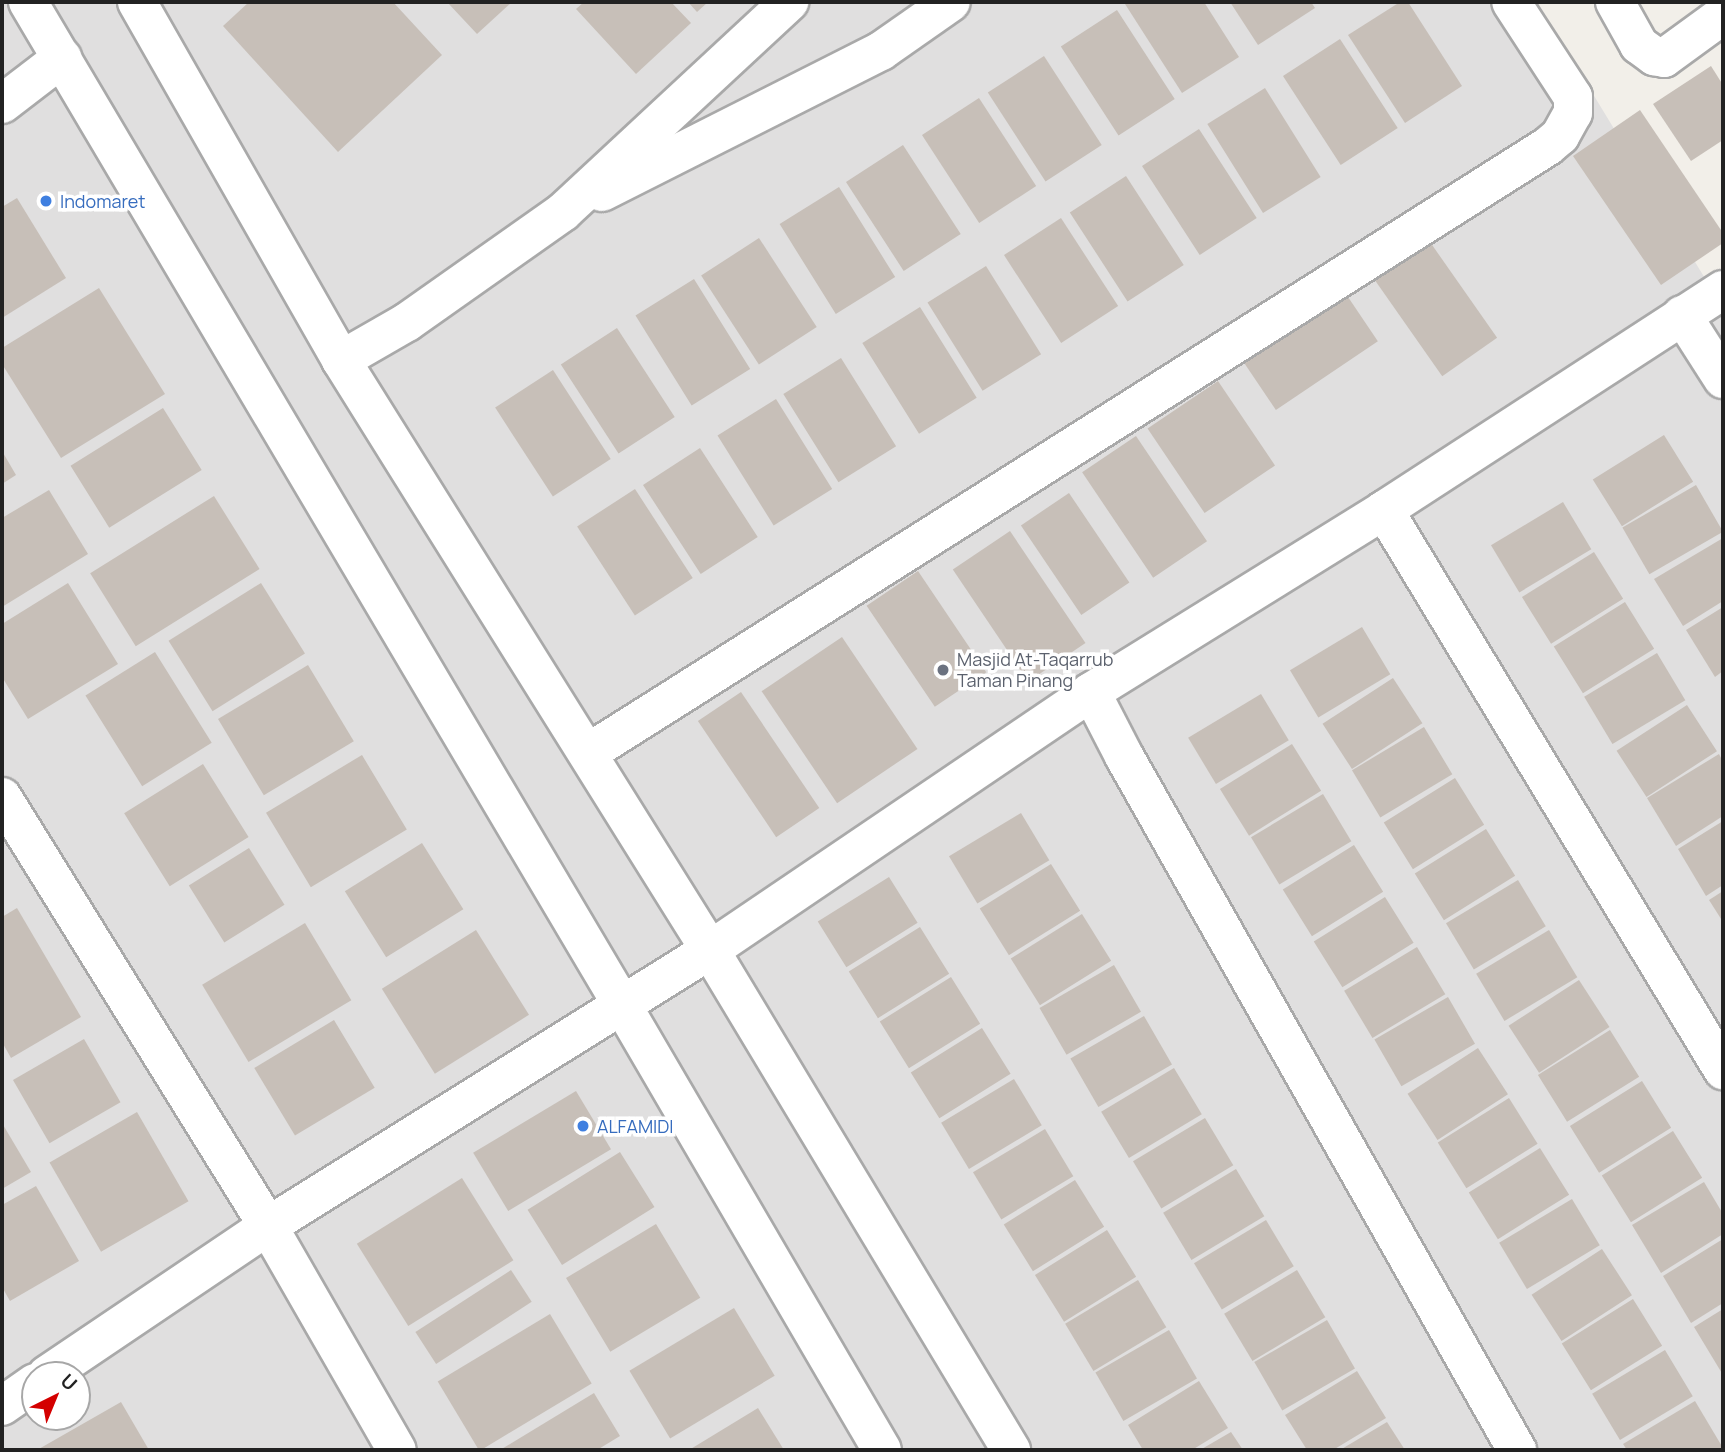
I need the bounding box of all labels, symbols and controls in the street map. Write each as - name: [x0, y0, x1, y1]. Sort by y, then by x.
- place label: Indomaret: [60, 190, 145, 212]
- marker: Indomaret: [38, 193, 54, 209]
- place label: Masjid At-Taqarrub Taman Pinang: [957, 649, 1113, 692]
- marker: Masjid At-Taqarrub Taman Pinang: [935, 662, 951, 678]
- place label: ALFAMIDI: [597, 1115, 673, 1137]
- marker: ALFAMIDI: [575, 1118, 591, 1134]
- north arrow: [21, 1361, 91, 1431]
- text: U: [55, 1368, 83, 1396]

